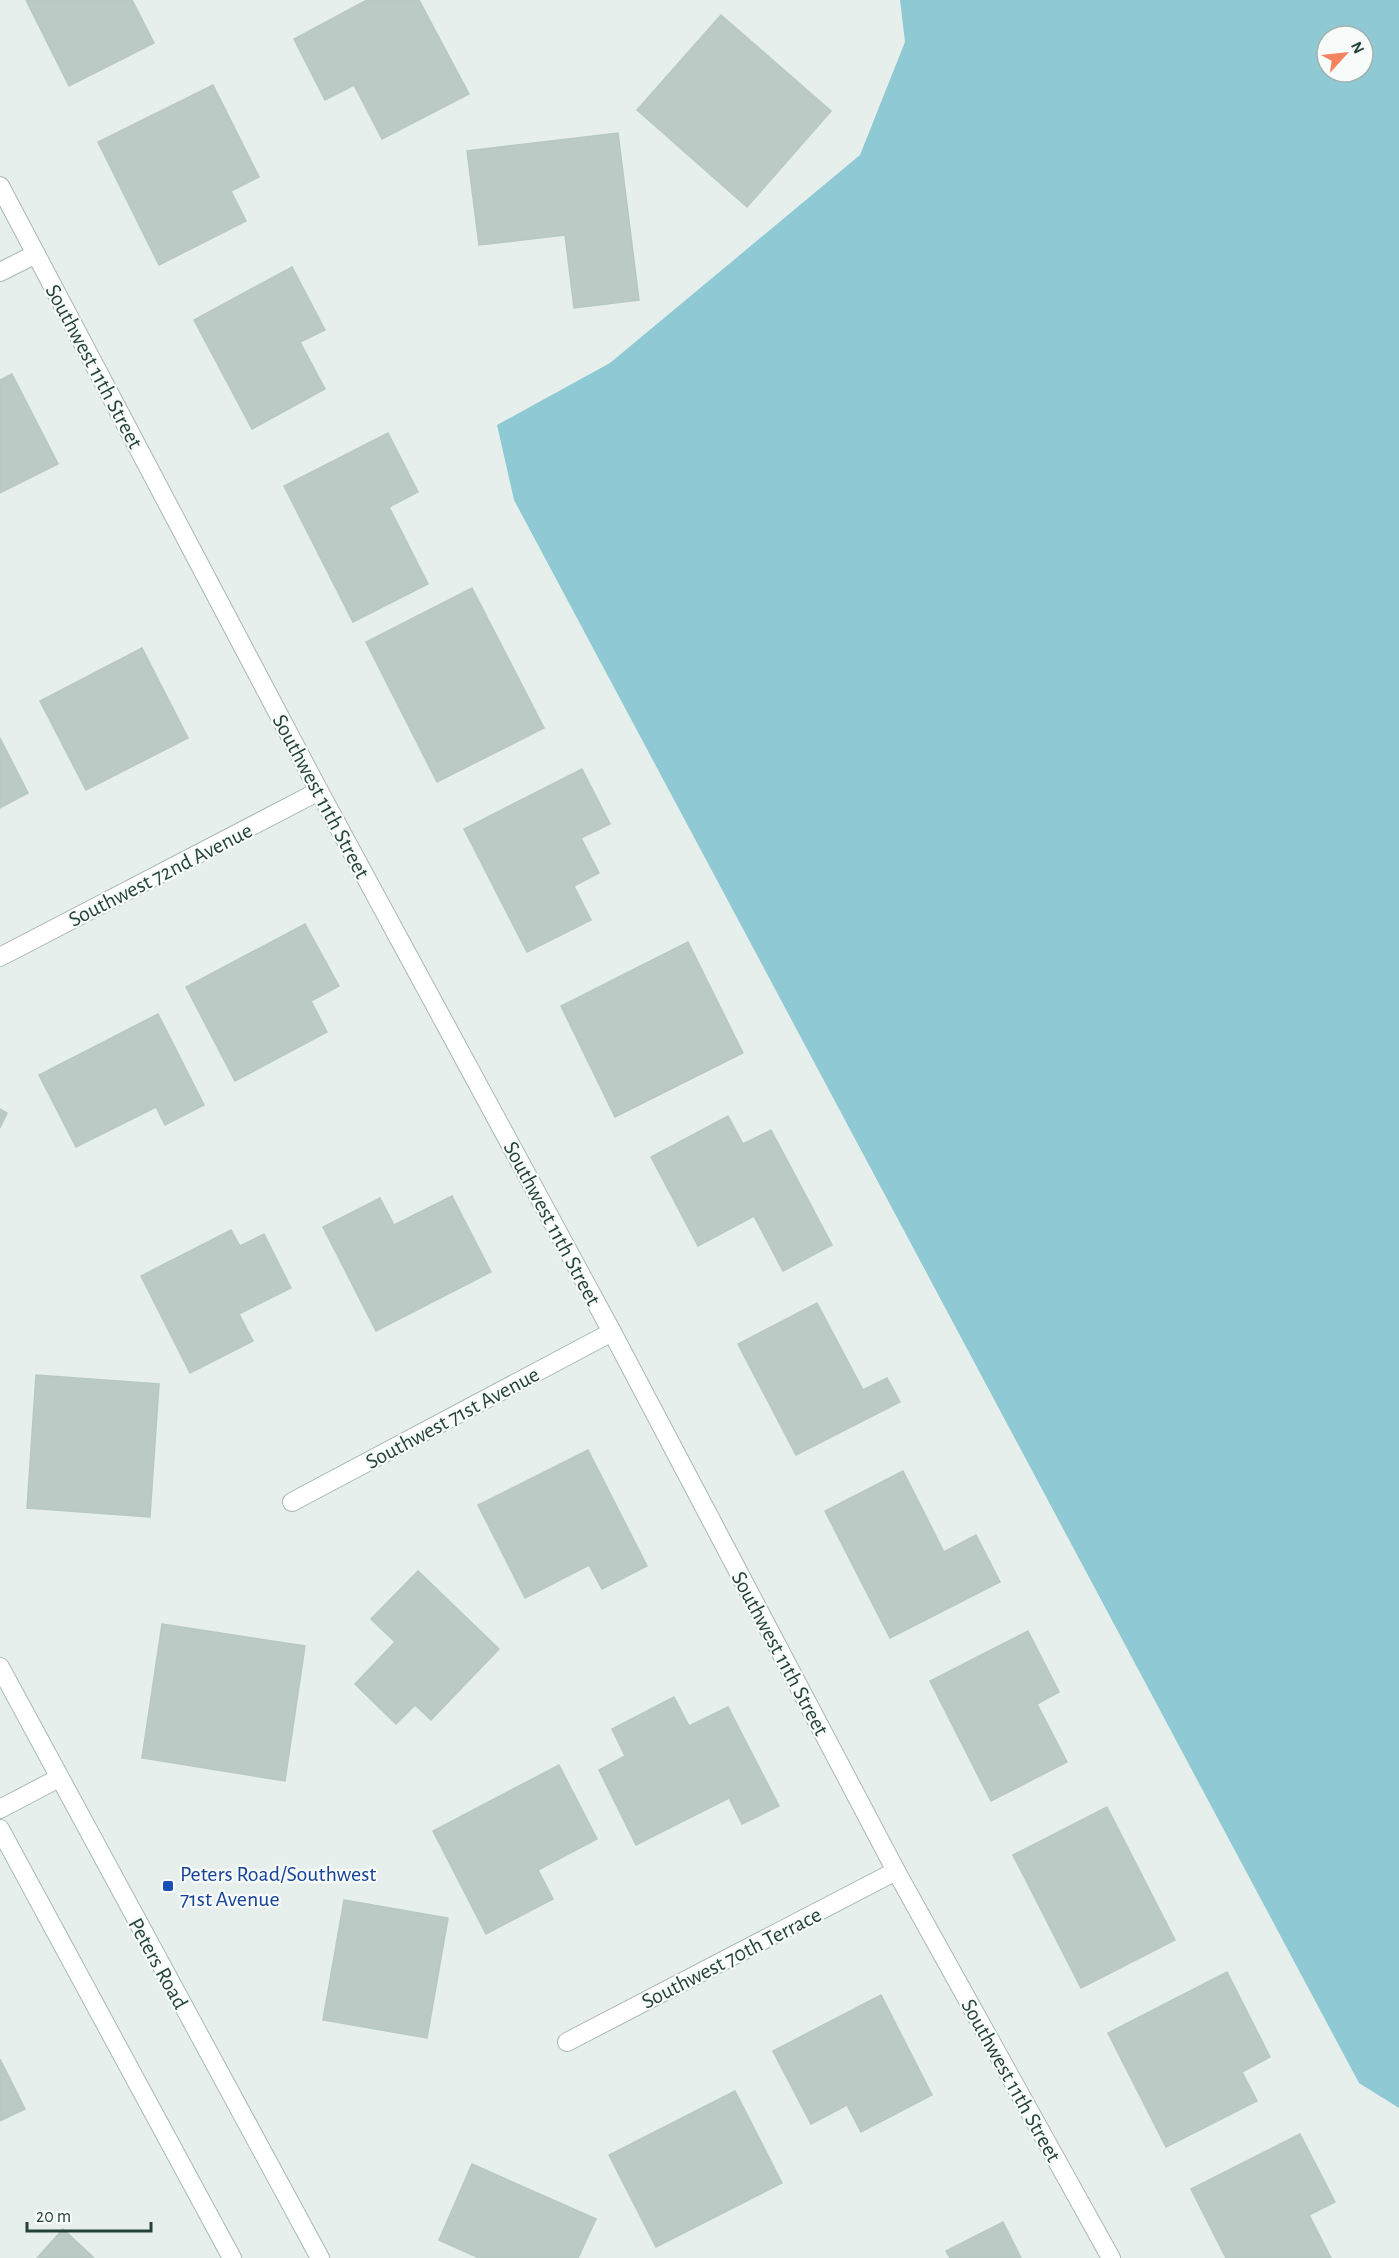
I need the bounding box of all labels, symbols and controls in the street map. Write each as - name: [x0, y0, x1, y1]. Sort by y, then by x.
- north arrow: [1315, 24, 1375, 84]
- text: N: [1348, 39, 1367, 56]
- street label: Southwest 11th Street: [42, 281, 147, 452]
- street label: Southwest 11th Street: [269, 711, 374, 882]
- street label: Southwest 72nd Avenue: [65, 819, 256, 931]
- street label: Southwest 11th Street: [500, 1138, 605, 1309]
- street label: Southwest 71st Avenue: [362, 1363, 543, 1473]
- street label: Southwest 11th Street: [728, 1568, 833, 1739]
- place label: Peters Road/Southwest 71st Avenue: [180, 1863, 376, 1910]
- marker: Peters Road/Southwest 71st Avenue: [161, 1879, 175, 1893]
- street label: Southwest 70th Terrace: [638, 1903, 825, 2013]
- street label: Peters Road: [124, 1914, 192, 2013]
- street label: Southwest 11th Street: [957, 1995, 1065, 2166]
- scale bar: [27, 2195, 152, 2233]
- text: 20 m: [36, 2208, 71, 2226]

